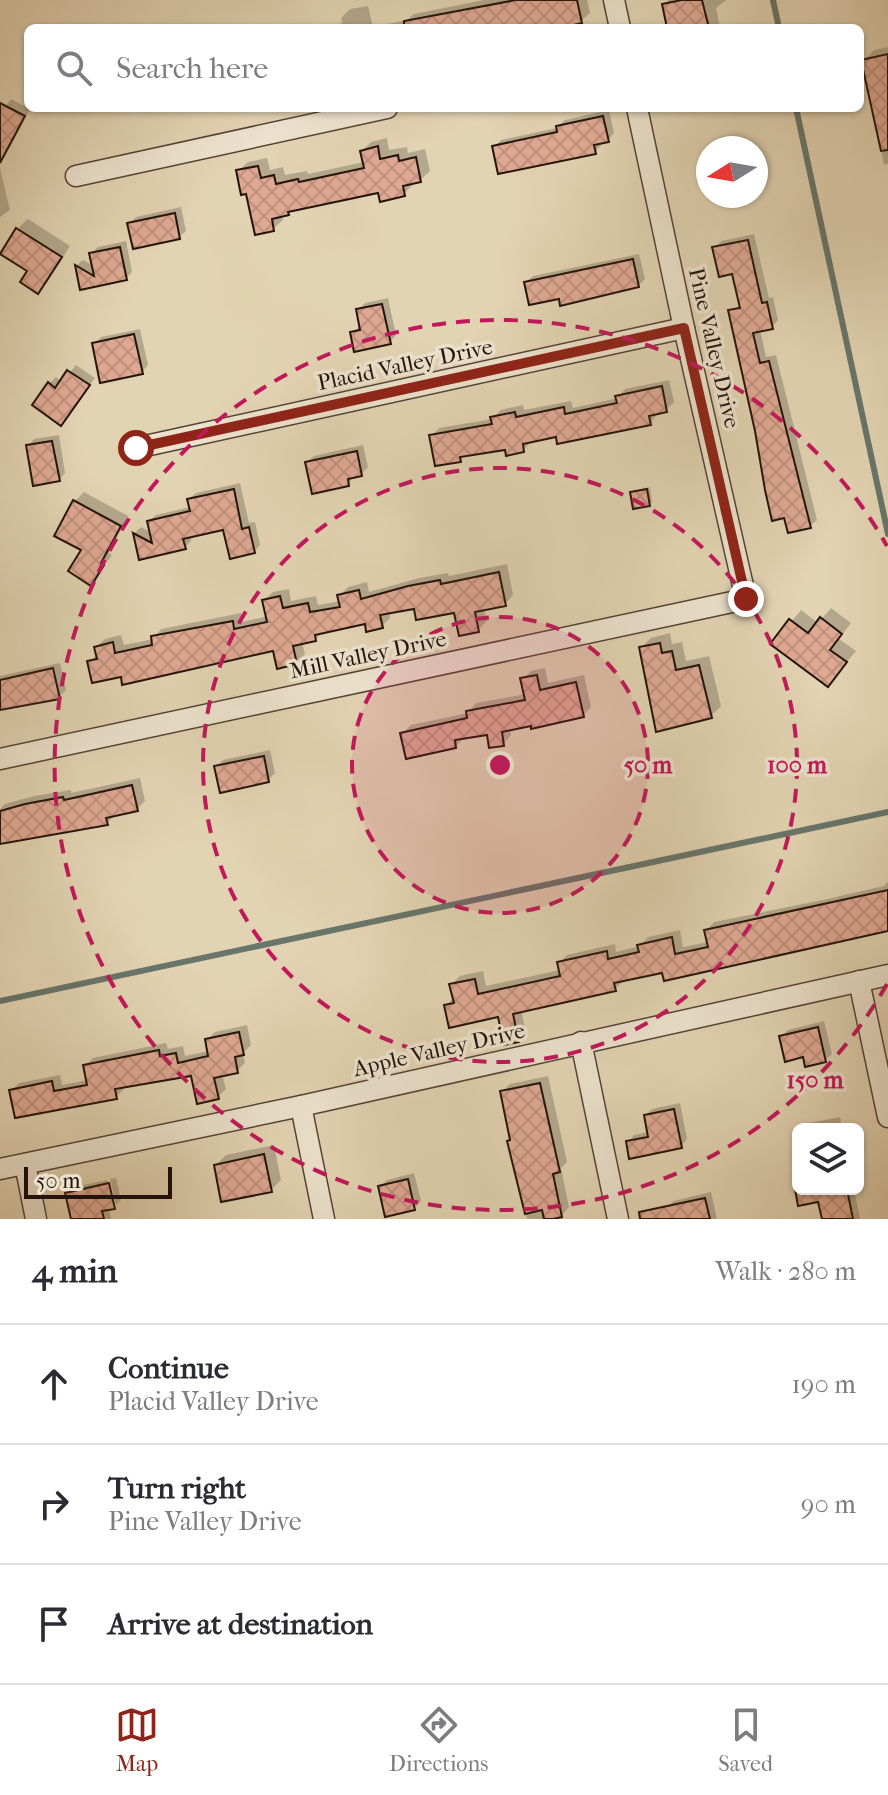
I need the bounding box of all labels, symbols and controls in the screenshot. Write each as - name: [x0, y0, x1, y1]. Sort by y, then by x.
- search box: [24, 24, 864, 112]
- icon: search: [52, 46, 96, 90]
- text: Search here: [116, 51, 268, 86]
- north arrow: [696, 136, 768, 208]
- street label: Pine Valley Drive: [683, 265, 745, 431]
- street label: Placid Valley Drive: [315, 334, 495, 396]
- route start: [118, 430, 154, 466]
- route end: [728, 581, 764, 617]
- street label: Mill Valley Drive: [287, 626, 449, 684]
- centre of rings: [486, 751, 514, 779]
- text: 50 m: [624, 751, 673, 779]
- text: 100 m: [767, 751, 828, 779]
- street label: Apple Valley Drive: [350, 1018, 527, 1083]
- text: 150 m: [786, 1066, 845, 1094]
- map controls: [792, 1123, 864, 1195]
- button: layers: [792, 1123, 864, 1195]
- scale bar: [24, 1163, 172, 1199]
- text: 50 m: [36, 1168, 81, 1194]
- text: 4 min: [32, 1251, 117, 1291]
- text: Walk · 280 m: [715, 1256, 856, 1287]
- text: Continue: [108, 1351, 229, 1386]
- icon: ahead: [32, 1362, 76, 1406]
- text: 190 m: [792, 1369, 856, 1400]
- text: Placid Valley Drive: [108, 1386, 319, 1417]
- text: Turn right: [108, 1471, 246, 1506]
- icon: right: [32, 1482, 76, 1526]
- text: 90 m: [801, 1489, 856, 1520]
- text: Pine Valley Drive: [108, 1506, 302, 1537]
- icon: arrive: [32, 1602, 76, 1646]
- text: Arrive at destination: [108, 1607, 373, 1642]
- tab: Map: [115, 1703, 159, 1777]
- tab: Directions: [389, 1703, 488, 1777]
- tab: Saved: [718, 1703, 773, 1777]

